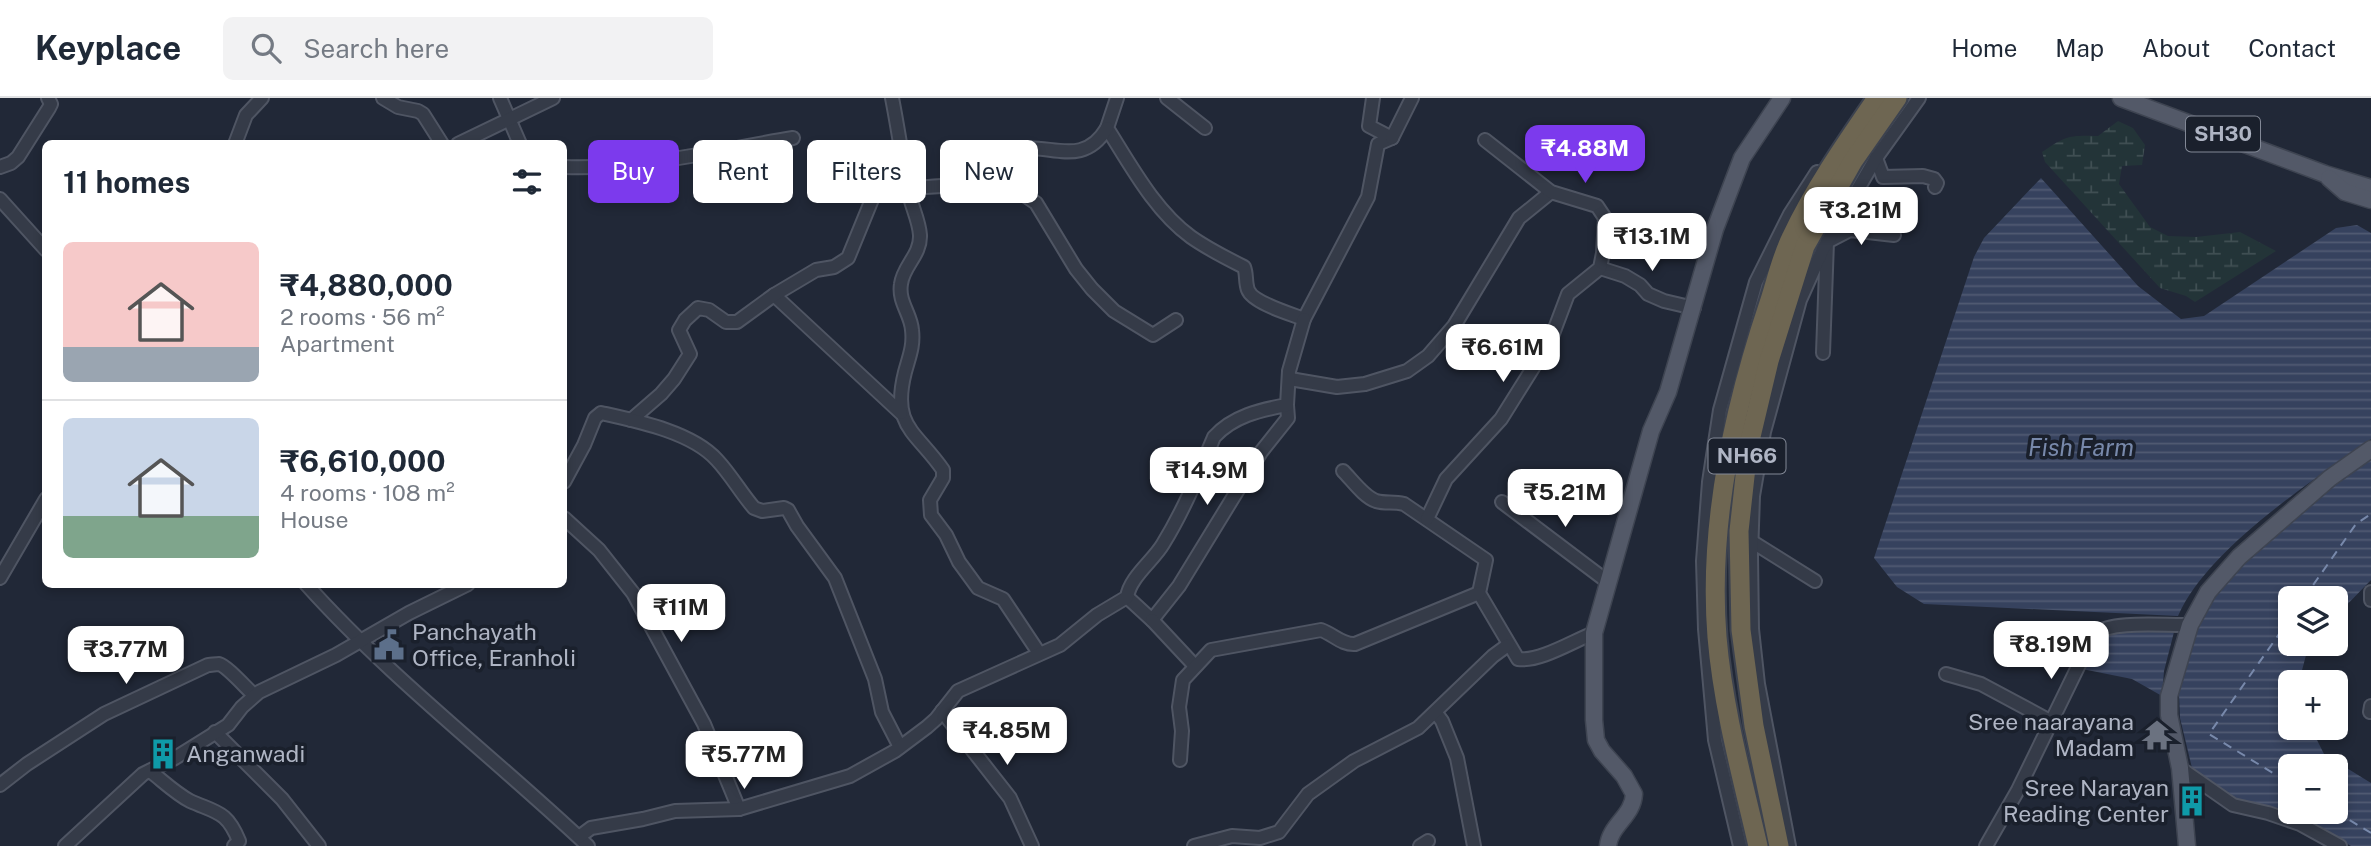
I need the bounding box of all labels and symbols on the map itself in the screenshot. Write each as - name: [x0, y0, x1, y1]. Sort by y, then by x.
- road number: SH30: [2186, 117, 2260, 152]
- pin: ₹4.88M: [1528, 126, 1642, 185]
- pin: ₹3.21M: [1804, 188, 1918, 247]
- pin: ₹13.1M: [1595, 214, 1709, 273]
- pin: ₹6.61M: [1446, 324, 1560, 384]
- water label: Fish Farm: [2028, 433, 2134, 461]
- road number: NH66: [1708, 438, 1786, 474]
- pin: ₹14.9M: [1150, 448, 1264, 507]
- pin: ₹5.21M: [1508, 470, 1622, 529]
- pin: ₹11M: [640, 584, 722, 644]
- place label: Panchayath Office, Eranholi: [412, 618, 576, 671]
- pin: ₹8.19M: [1994, 622, 2108, 681]
- pin: ₹3.77M: [69, 626, 183, 686]
- public building icon: Panchayath Office, Eranholi: [372, 628, 406, 662]
- pin: ₹4.85M: [950, 708, 1064, 767]
- place label: Sree naarayana Madam: [1968, 708, 2134, 761]
- temple icon: Sree naarayana Madam: [2140, 718, 2174, 752]
- pin: ₹5.77M: [687, 732, 801, 791]
- building icon: Anganwadi: [146, 737, 180, 771]
- place label: Anganwadi: [186, 740, 305, 767]
- place label: Sree Narayan Reading Center: [2003, 774, 2169, 827]
- building icon: Sree Narayan Reading Center: [2175, 784, 2209, 818]

